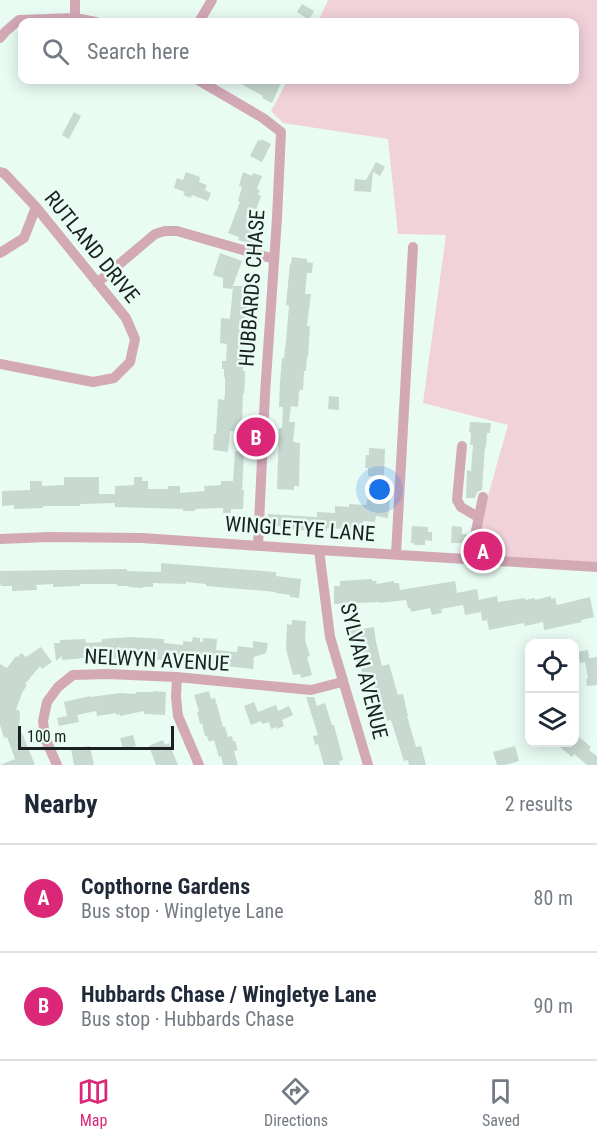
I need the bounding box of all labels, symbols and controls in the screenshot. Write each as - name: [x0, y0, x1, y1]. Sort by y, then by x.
- search box: [18, 18, 579, 84]
- icon: search: [39, 35, 72, 68]
- text: Search here: [87, 39, 189, 64]
- street label: RUTLAND DRIVE: [40, 186, 144, 308]
- street label: HUBBARDS CHASE: [235, 209, 269, 367]
- pin: B: [236, 414, 276, 460]
- your location: [365, 475, 394, 504]
- street label: WINGLETYE LANE: [224, 512, 376, 546]
- pin: A: [464, 528, 502, 574]
- street label: SYLVAN AVENUE: [335, 600, 393, 742]
- map controls: [525, 639, 579, 747]
- button: locate: [525, 639, 579, 693]
- street label: NELWYN AVENUE: [84, 644, 230, 676]
- button: layers: [525, 693, 579, 747]
- scale bar: [18, 723, 174, 750]
- text: 100 m: [27, 727, 66, 746]
- text: Nearby: [24, 789, 98, 819]
- text: 2 results: [505, 792, 573, 816]
- text: Copthorne Gardens: [81, 874, 250, 899]
- text: A: [38, 886, 49, 910]
- text: 80 m: [534, 886, 573, 910]
- text: Bus stop · Wingletye Lane: [81, 899, 284, 923]
- text: Hubbards Chase / Wingletye Lane: [81, 982, 376, 1007]
- text: B: [38, 994, 49, 1018]
- text: 90 m: [534, 994, 573, 1018]
- text: Bus stop · Hubbards Chase: [81, 1007, 294, 1031]
- tab: Map: [77, 1075, 110, 1130]
- tab: Directions: [264, 1075, 328, 1130]
- tab: Saved: [482, 1075, 520, 1130]

